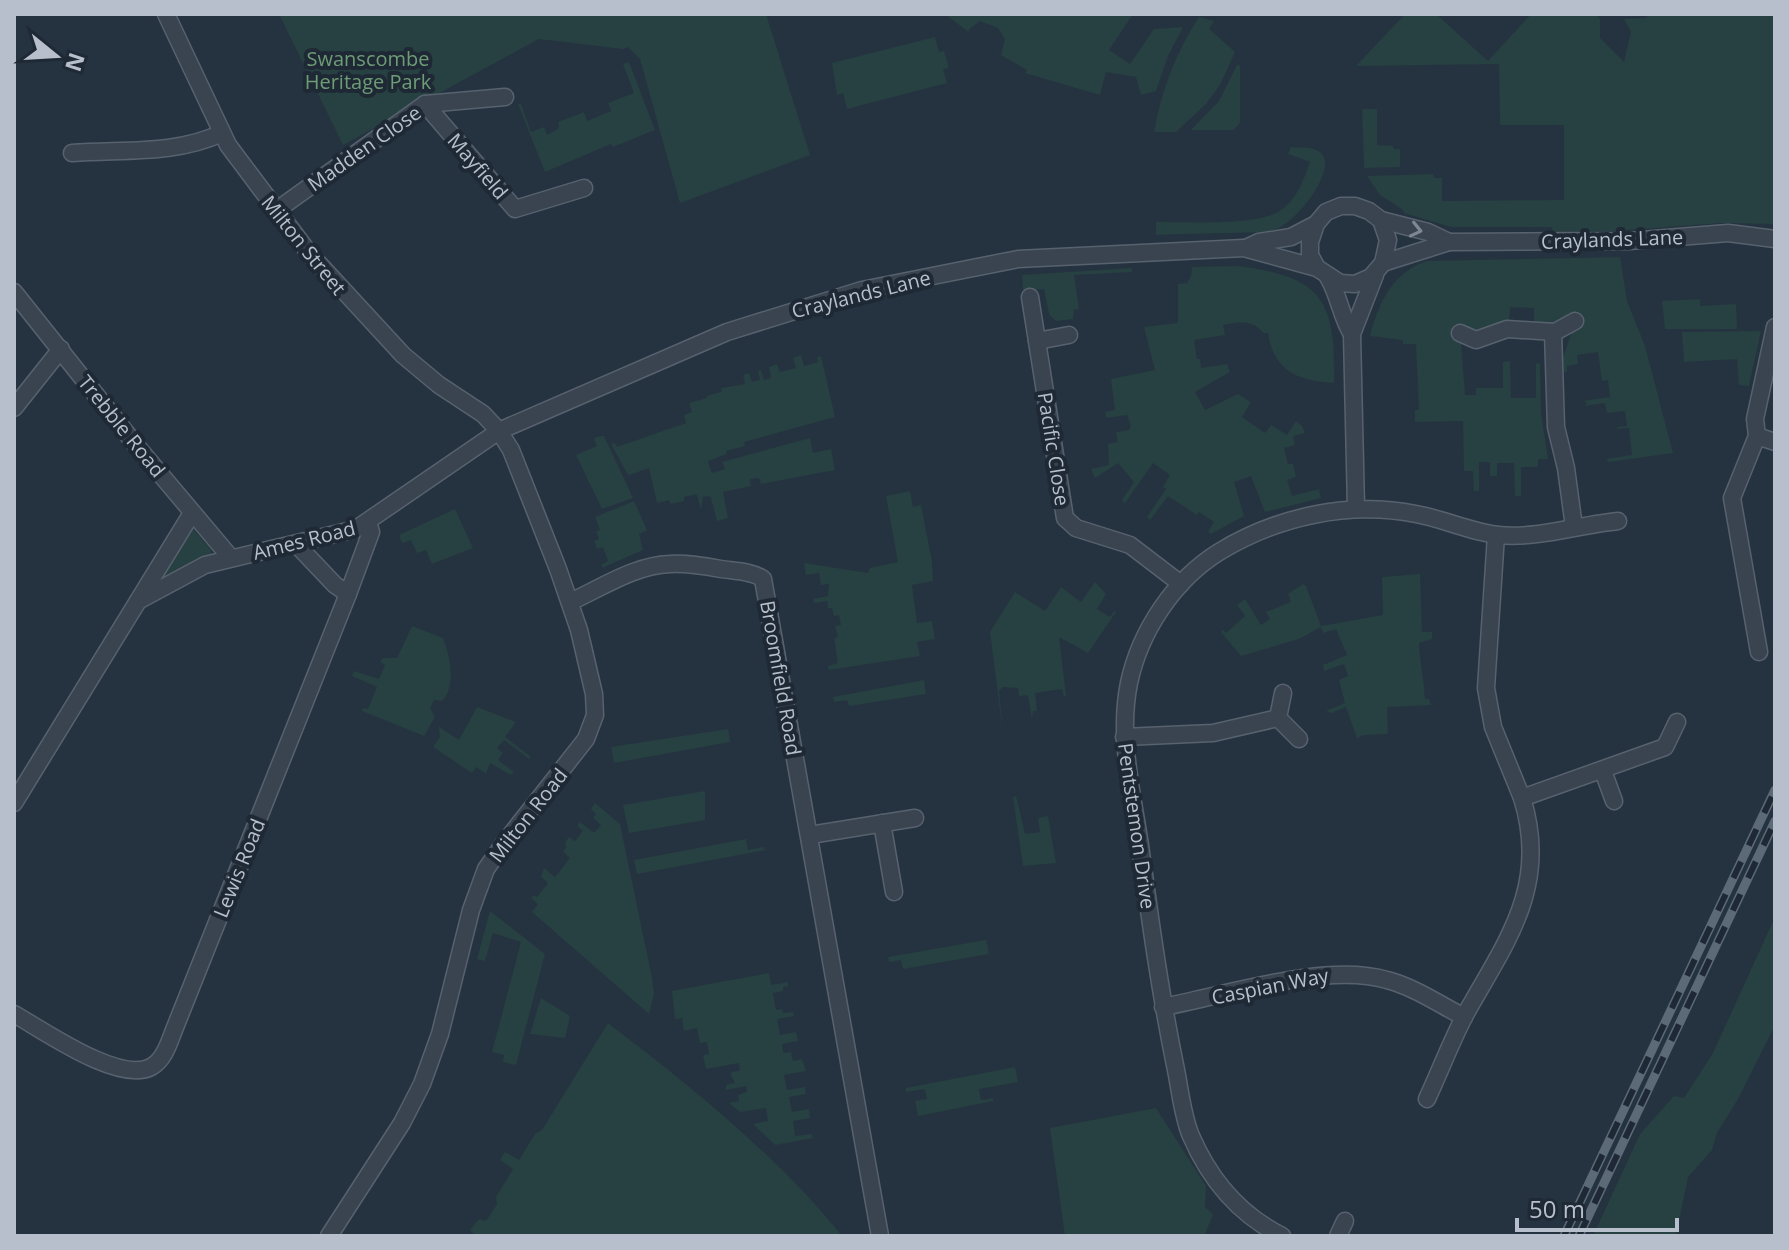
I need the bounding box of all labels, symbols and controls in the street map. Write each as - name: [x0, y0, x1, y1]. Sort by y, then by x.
- north arrow: [16, 16, 96, 96]
- park label: Swanscombe Heritage Park: [305, 45, 432, 95]
- text: N: [59, 49, 93, 76]
- street label: Madden Close: [302, 99, 426, 197]
- street label: Mayfield: [442, 127, 514, 205]
- street label: Milton Street: [256, 190, 352, 300]
- one-way arrow: [1408, 221, 1422, 238]
- street label: Craylands Lane: [1540, 223, 1684, 255]
- street label: Craylands Lane: [789, 264, 933, 324]
- street label: Trebble Road: [72, 369, 172, 483]
- street label: Pacific Close: [1032, 390, 1076, 508]
- street label: Ames Road: [250, 514, 358, 566]
- street label: Broomfield Road: [754, 598, 808, 758]
- street label: Pentstemon Drive: [1112, 741, 1162, 911]
- street label: Milton Road: [483, 762, 573, 868]
- street label: Lewis Road: [207, 814, 271, 922]
- street label: Caspian Way: [1209, 961, 1332, 1011]
- scale bar: [1517, 1182, 1677, 1232]
- text: 50 m: [1529, 1192, 1585, 1225]

